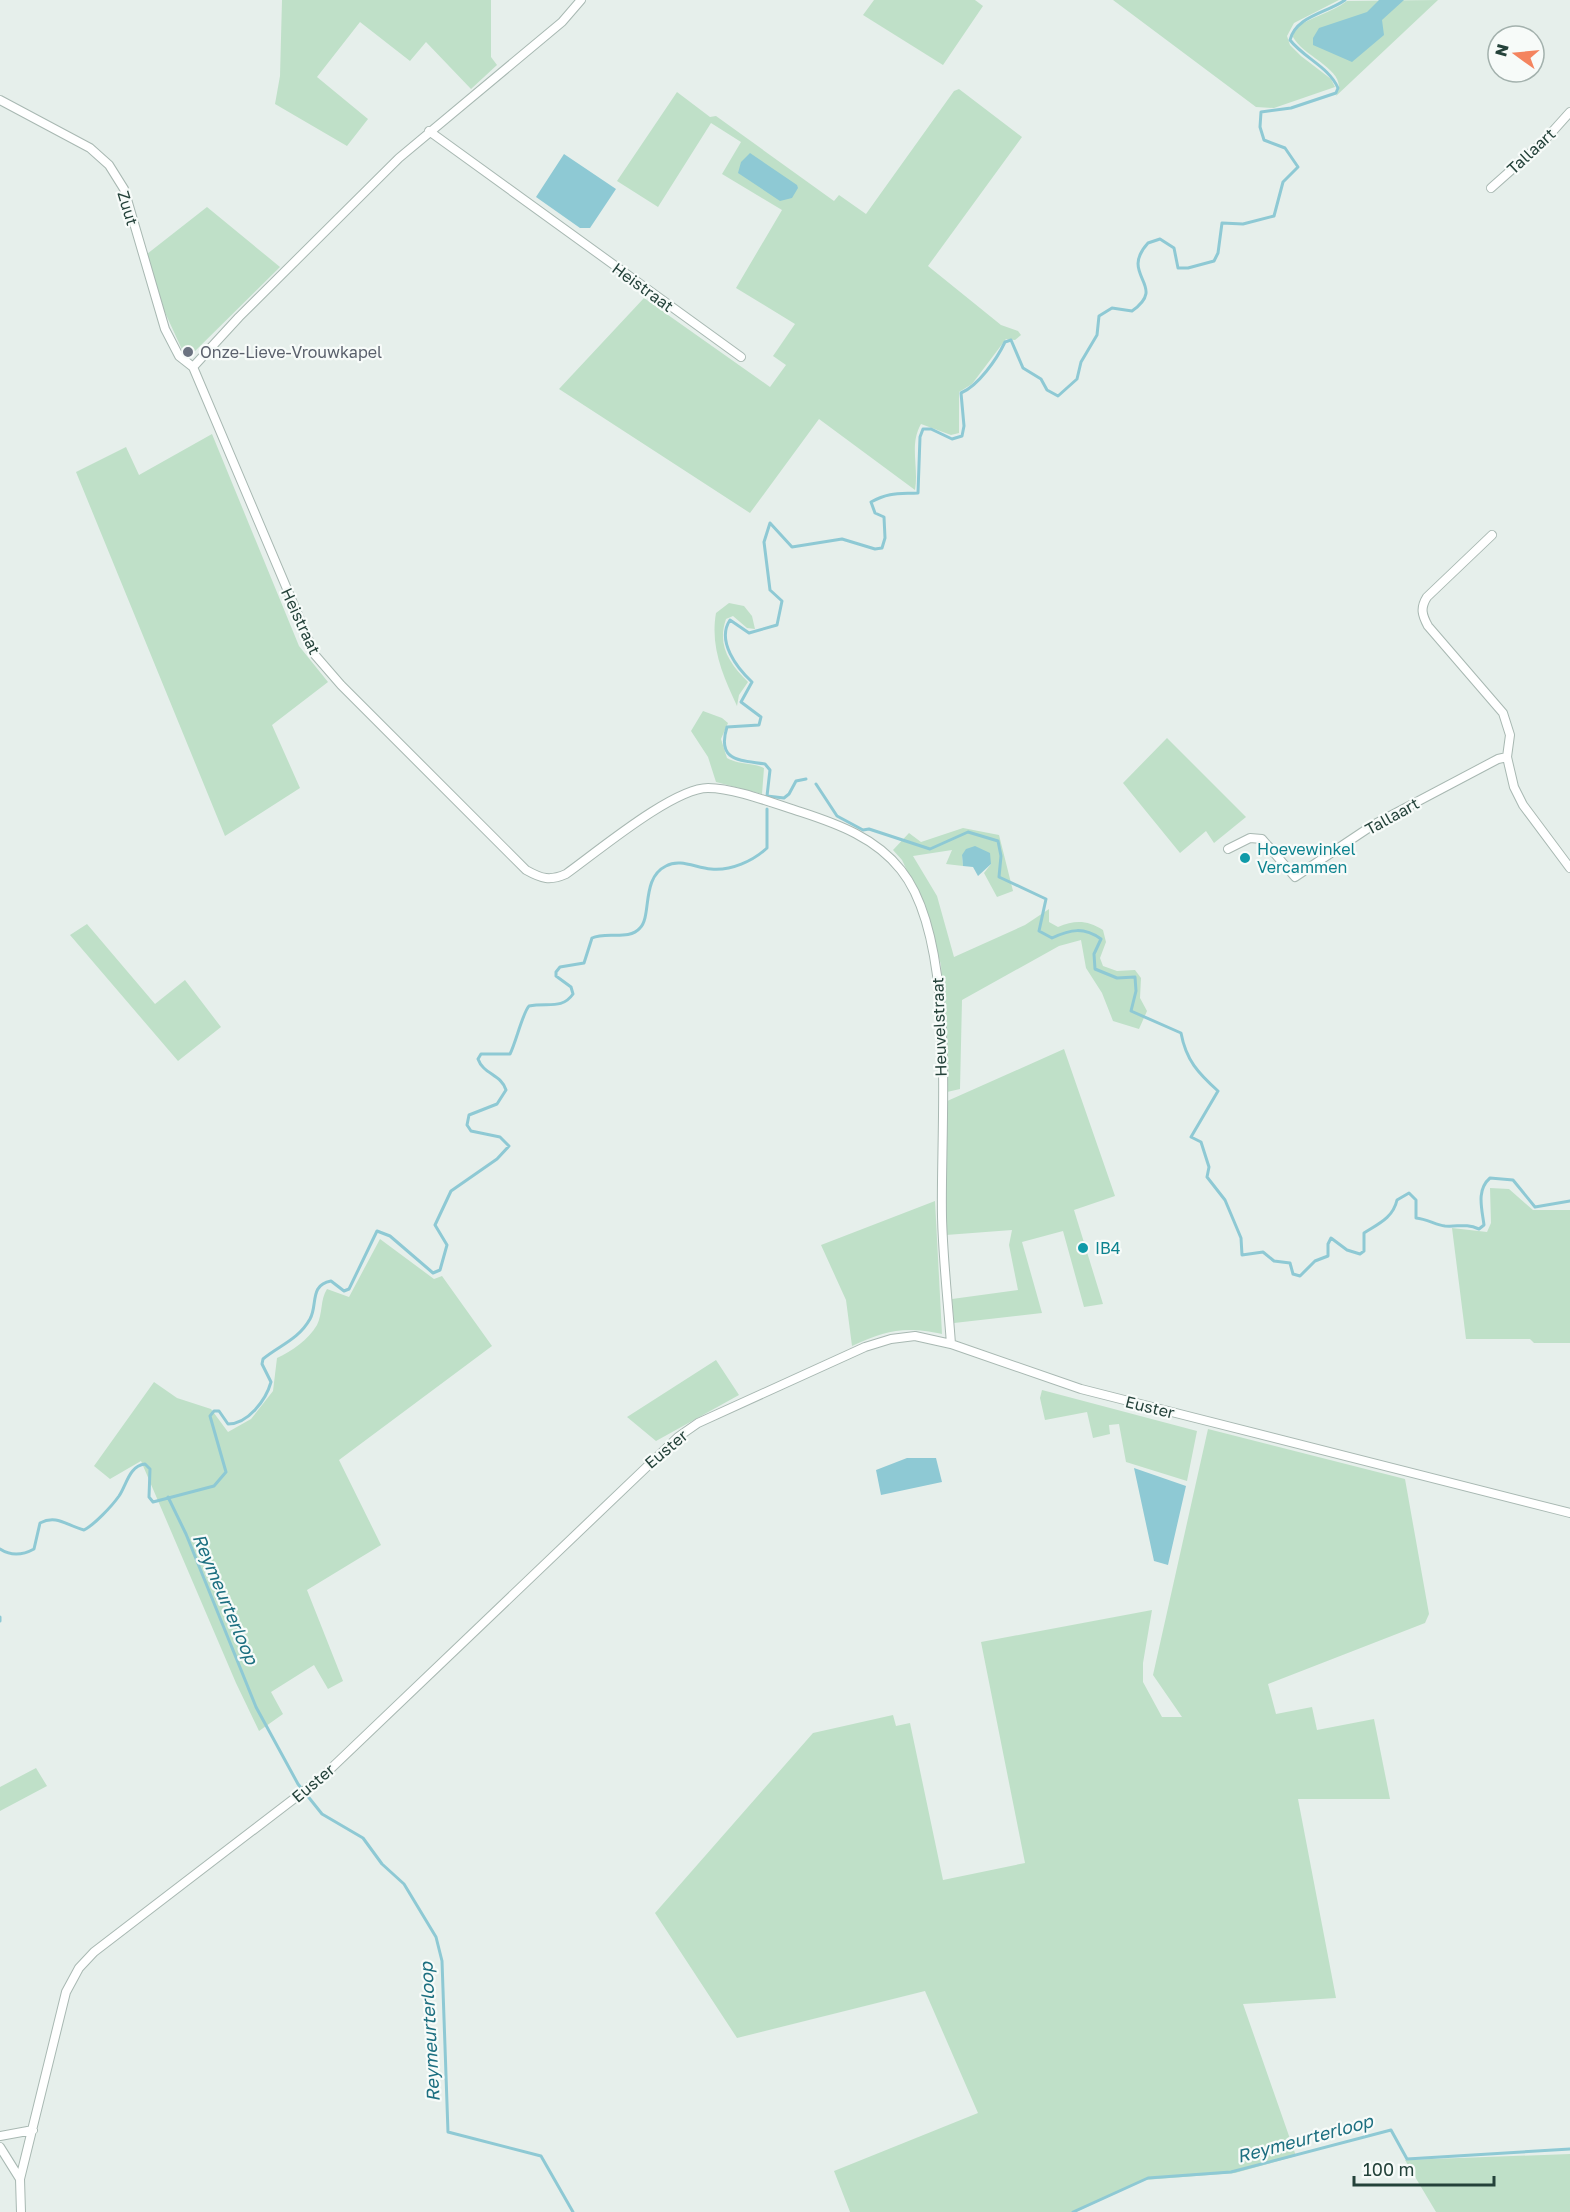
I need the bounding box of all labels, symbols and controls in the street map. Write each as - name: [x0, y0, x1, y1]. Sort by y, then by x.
- north arrow: [1486, 24, 1546, 84]
- text: N: [1490, 42, 1513, 59]
- street label: Tallaart: [1503, 124, 1559, 178]
- street label: Zuut: [113, 188, 143, 228]
- street label: Heistraat: [608, 258, 678, 316]
- place label: Onze-Lieve-Vrouwkapel: [200, 342, 382, 362]
- marker: Onze-Lieve-Vrouwkapel: [181, 345, 195, 359]
- street label: Heistraat: [277, 585, 325, 657]
- street label: Tallaart: [1361, 793, 1423, 839]
- place label: Hoevewinkel Vercammen: [1257, 839, 1356, 877]
- marker: Hoevewinkel Vercammen: [1238, 851, 1252, 865]
- street label: Heuvelstraat: [927, 977, 951, 1077]
- place label: IB4: [1095, 1238, 1121, 1258]
- marker: IB4: [1076, 1241, 1090, 1255]
- street label: Euster: [1123, 1391, 1177, 1423]
- street label: Euster: [640, 1425, 692, 1473]
- water label: Reymeurterloop: [188, 1530, 264, 1669]
- street label: Euster: [287, 1759, 339, 1807]
- water label: Reymeurterloop: [414, 1960, 444, 2102]
- water label: Reymeurterloop: [1234, 2109, 1377, 2167]
- scale bar: [1354, 2149, 1494, 2187]
- text: 100 m: [1363, 2158, 1414, 2180]

